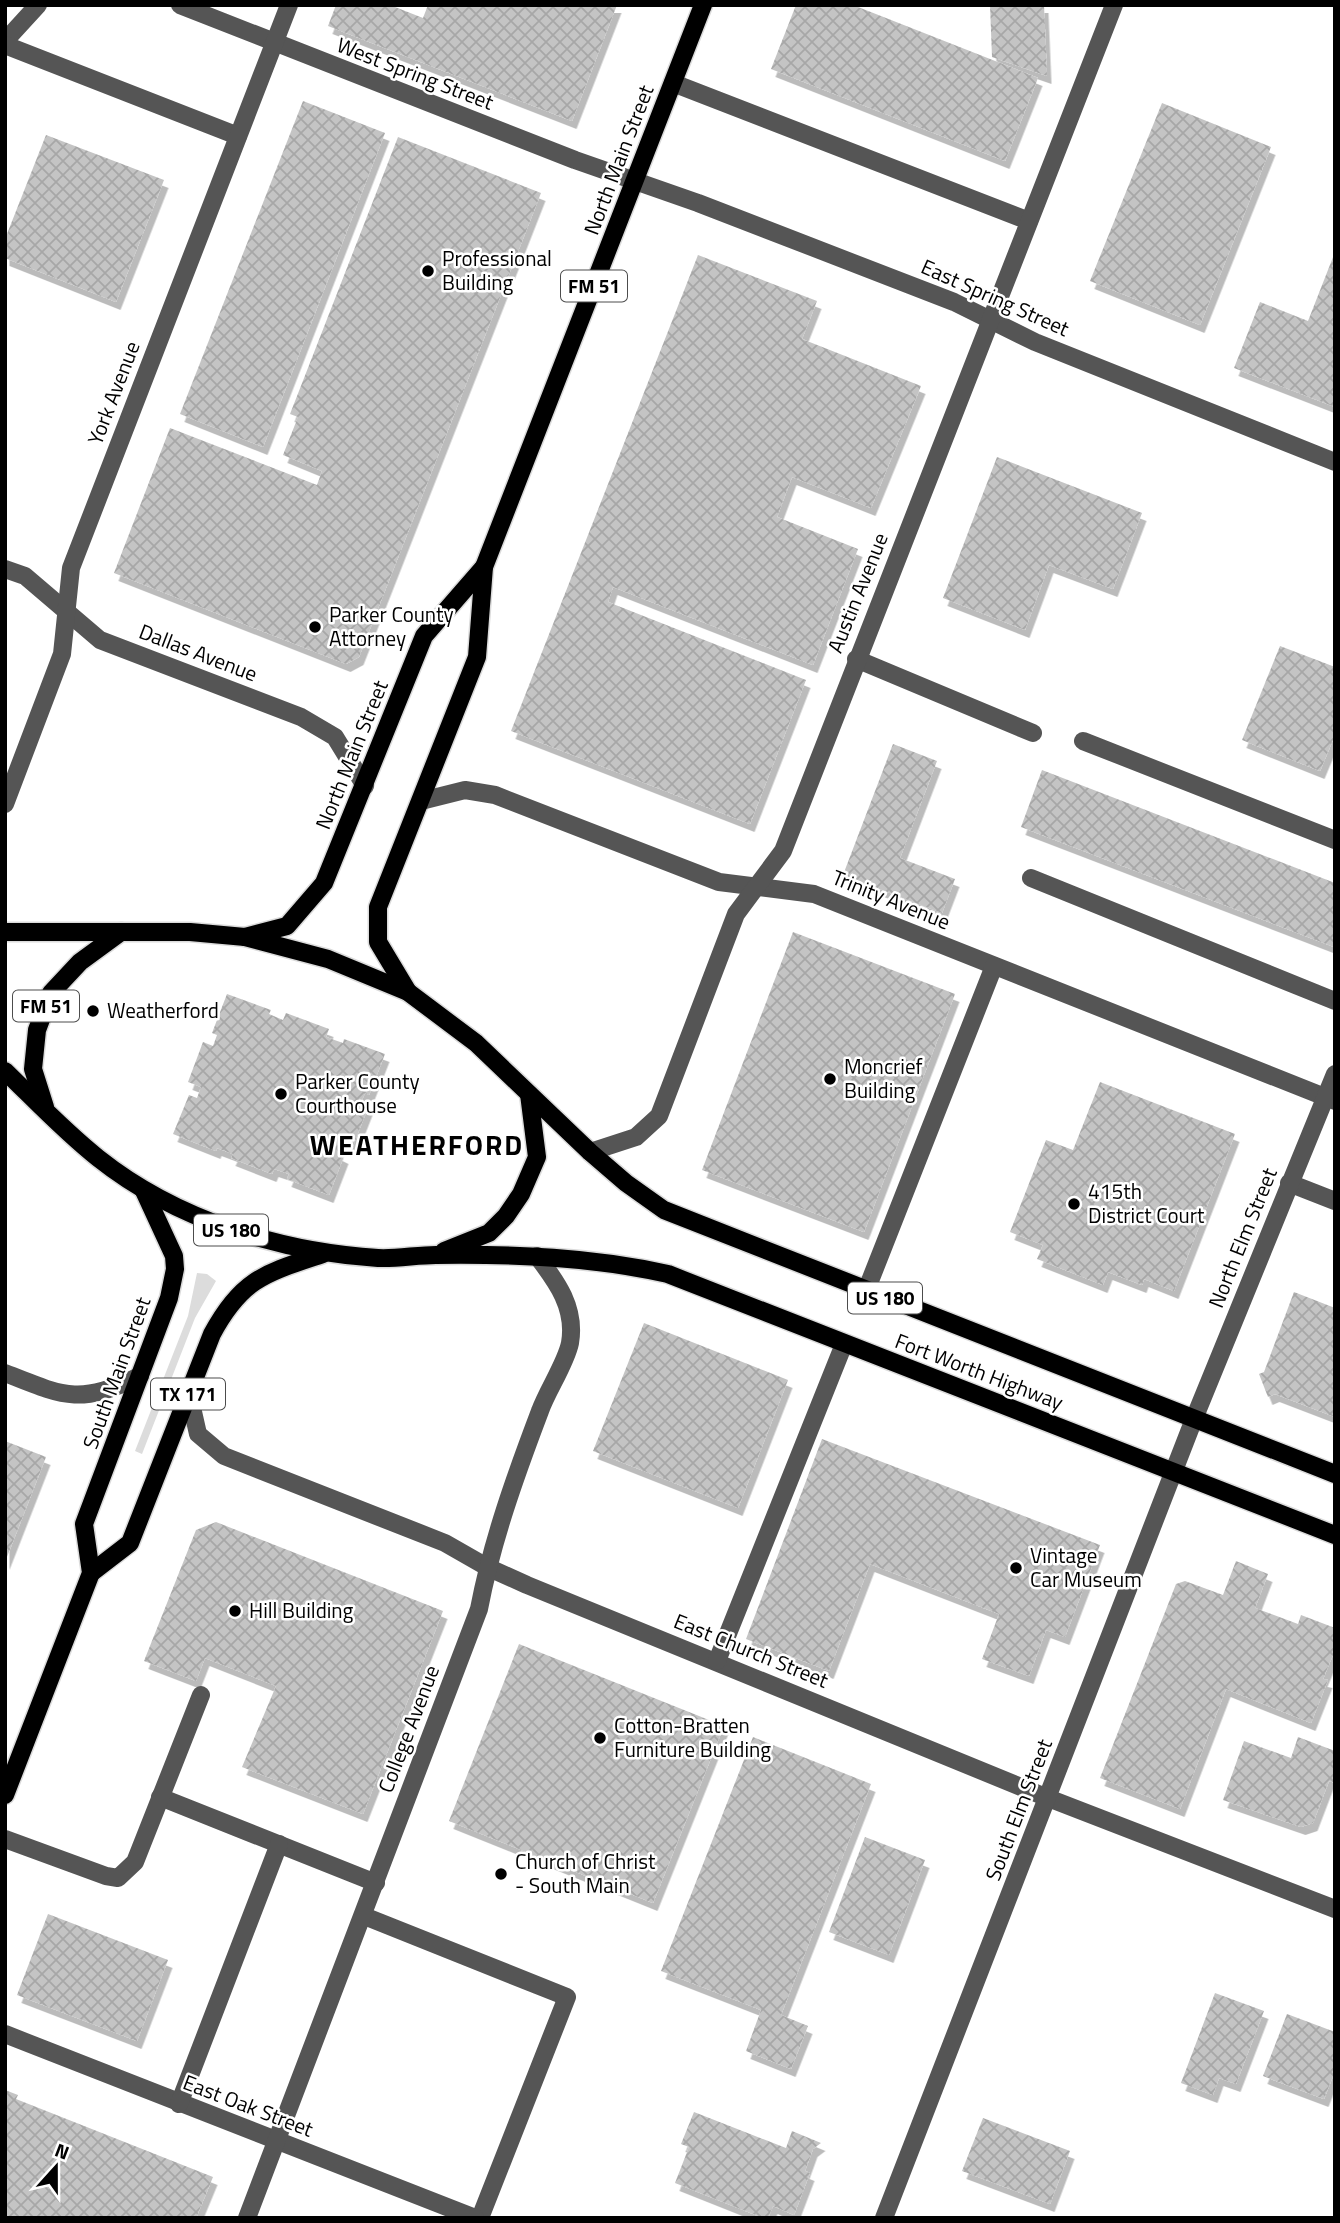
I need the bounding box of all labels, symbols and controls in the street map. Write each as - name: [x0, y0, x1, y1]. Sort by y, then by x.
- street label: West Spring Street: [332, 28, 499, 118]
- street label: North Main Street: [575, 79, 662, 239]
- place label: Professional Building: [442, 242, 552, 298]
- street label: East Spring Street: [916, 250, 1075, 344]
- marker: Professional Building: [420, 263, 436, 279]
- road number: FM 51: [561, 270, 627, 302]
- street label: York Avenue: [79, 336, 147, 449]
- street label: Austin Avenue: [818, 528, 896, 657]
- place label: Parker County Attorney: [329, 598, 454, 654]
- street label: Dallas Avenue: [135, 615, 262, 689]
- marker: Parker County Attorney: [307, 619, 323, 635]
- street label: North Main Street: [307, 675, 396, 834]
- street label: Trinity Avenue: [828, 861, 955, 937]
- road number: FM 51: [13, 990, 79, 1022]
- place label: Weatherford: [107, 994, 219, 1026]
- marker: Weatherford: [85, 1003, 101, 1019]
- place label: Moncrief Building: [844, 1050, 923, 1106]
- place label: Parker County Courthouse: [295, 1065, 420, 1121]
- marker: Moncrief Building: [822, 1071, 838, 1087]
- marker: Parker County Courthouse: [273, 1086, 289, 1102]
- district label: WEATHERFORD: [310, 1123, 524, 1166]
- street label: North Elm Street: [1199, 1162, 1285, 1312]
- place label: 415th District Court: [1088, 1175, 1205, 1231]
- marker: 415th District Court: [1066, 1196, 1082, 1212]
- road number: US 180: [194, 1214, 268, 1246]
- road number: US 180: [848, 1282, 922, 1314]
- street label: South Main Street: [74, 1292, 159, 1453]
- street label: Fort Worth Highway: [891, 1324, 1068, 1418]
- road number: TX 171: [151, 1378, 225, 1410]
- place label: Vintage Car Museum: [1030, 1539, 1142, 1595]
- marker: Vintage Car Museum: [1008, 1560, 1024, 1576]
- place label: Hill Building: [249, 1594, 354, 1626]
- marker: Hill Building: [227, 1603, 243, 1619]
- street label: East Church Street: [669, 1605, 834, 1696]
- street label: College Avenue: [369, 1660, 447, 1797]
- place label: Cotton-Bratten Furniture Building: [614, 1709, 771, 1765]
- marker: Cotton-Bratten Furniture Building: [592, 1730, 608, 1746]
- street label: South Elm Street: [976, 1733, 1060, 1885]
- place label: Church of Christ - South Main: [515, 1845, 656, 1901]
- marker: Church of Christ - South Main: [493, 1866, 509, 1882]
- street label: East Oak Street: [179, 2066, 319, 2145]
- north arrow: [21, 2132, 91, 2202]
- text: N: [51, 2135, 74, 2167]

